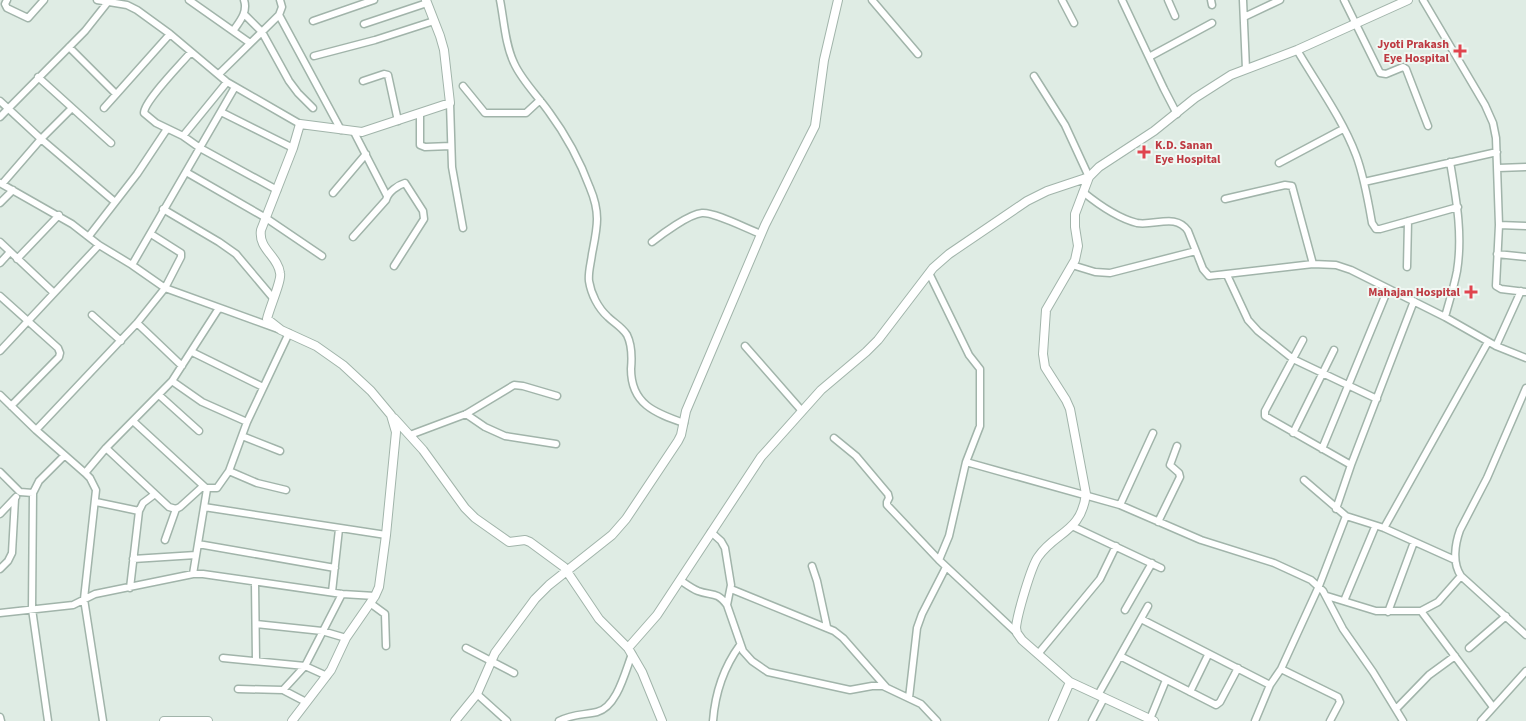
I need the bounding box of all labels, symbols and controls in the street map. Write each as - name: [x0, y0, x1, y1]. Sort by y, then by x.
- place label: Jyoti Prakash Eye Hospital: [1377, 36, 1450, 67]
- marker: Jyoti Prakash Eye Hospital: [1453, 44, 1467, 58]
- place label: K.D. Sanan Eye Hospital: [1155, 137, 1221, 168]
- marker: K.D. Sanan Eye Hospital: [1137, 145, 1151, 159]
- place label: Mahajan Hospital: [1368, 284, 1461, 301]
- marker: Mahajan Hospital: [1464, 285, 1478, 299]

